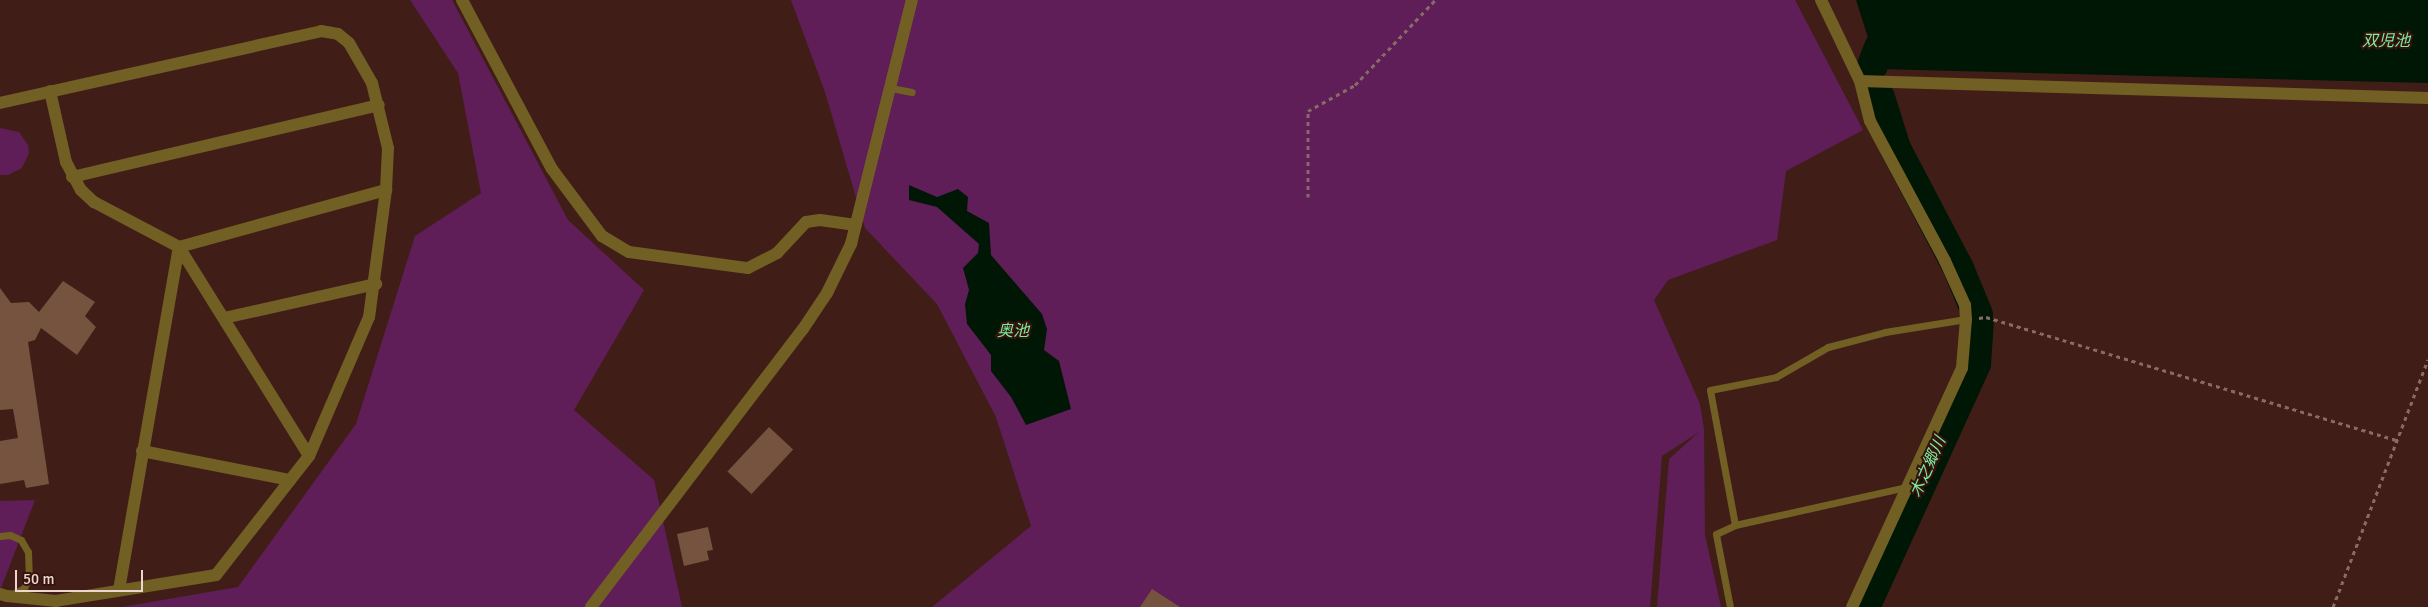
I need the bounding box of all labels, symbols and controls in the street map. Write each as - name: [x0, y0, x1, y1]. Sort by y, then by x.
- water label: 双児池: [2362, 31, 2410, 51]
- water label: 奥池: [997, 321, 1029, 341]
- water label: 木之郷川: [1906, 434, 1950, 500]
- scale bar: [18, 560, 145, 592]
- text: 50 m: [23, 570, 54, 588]

